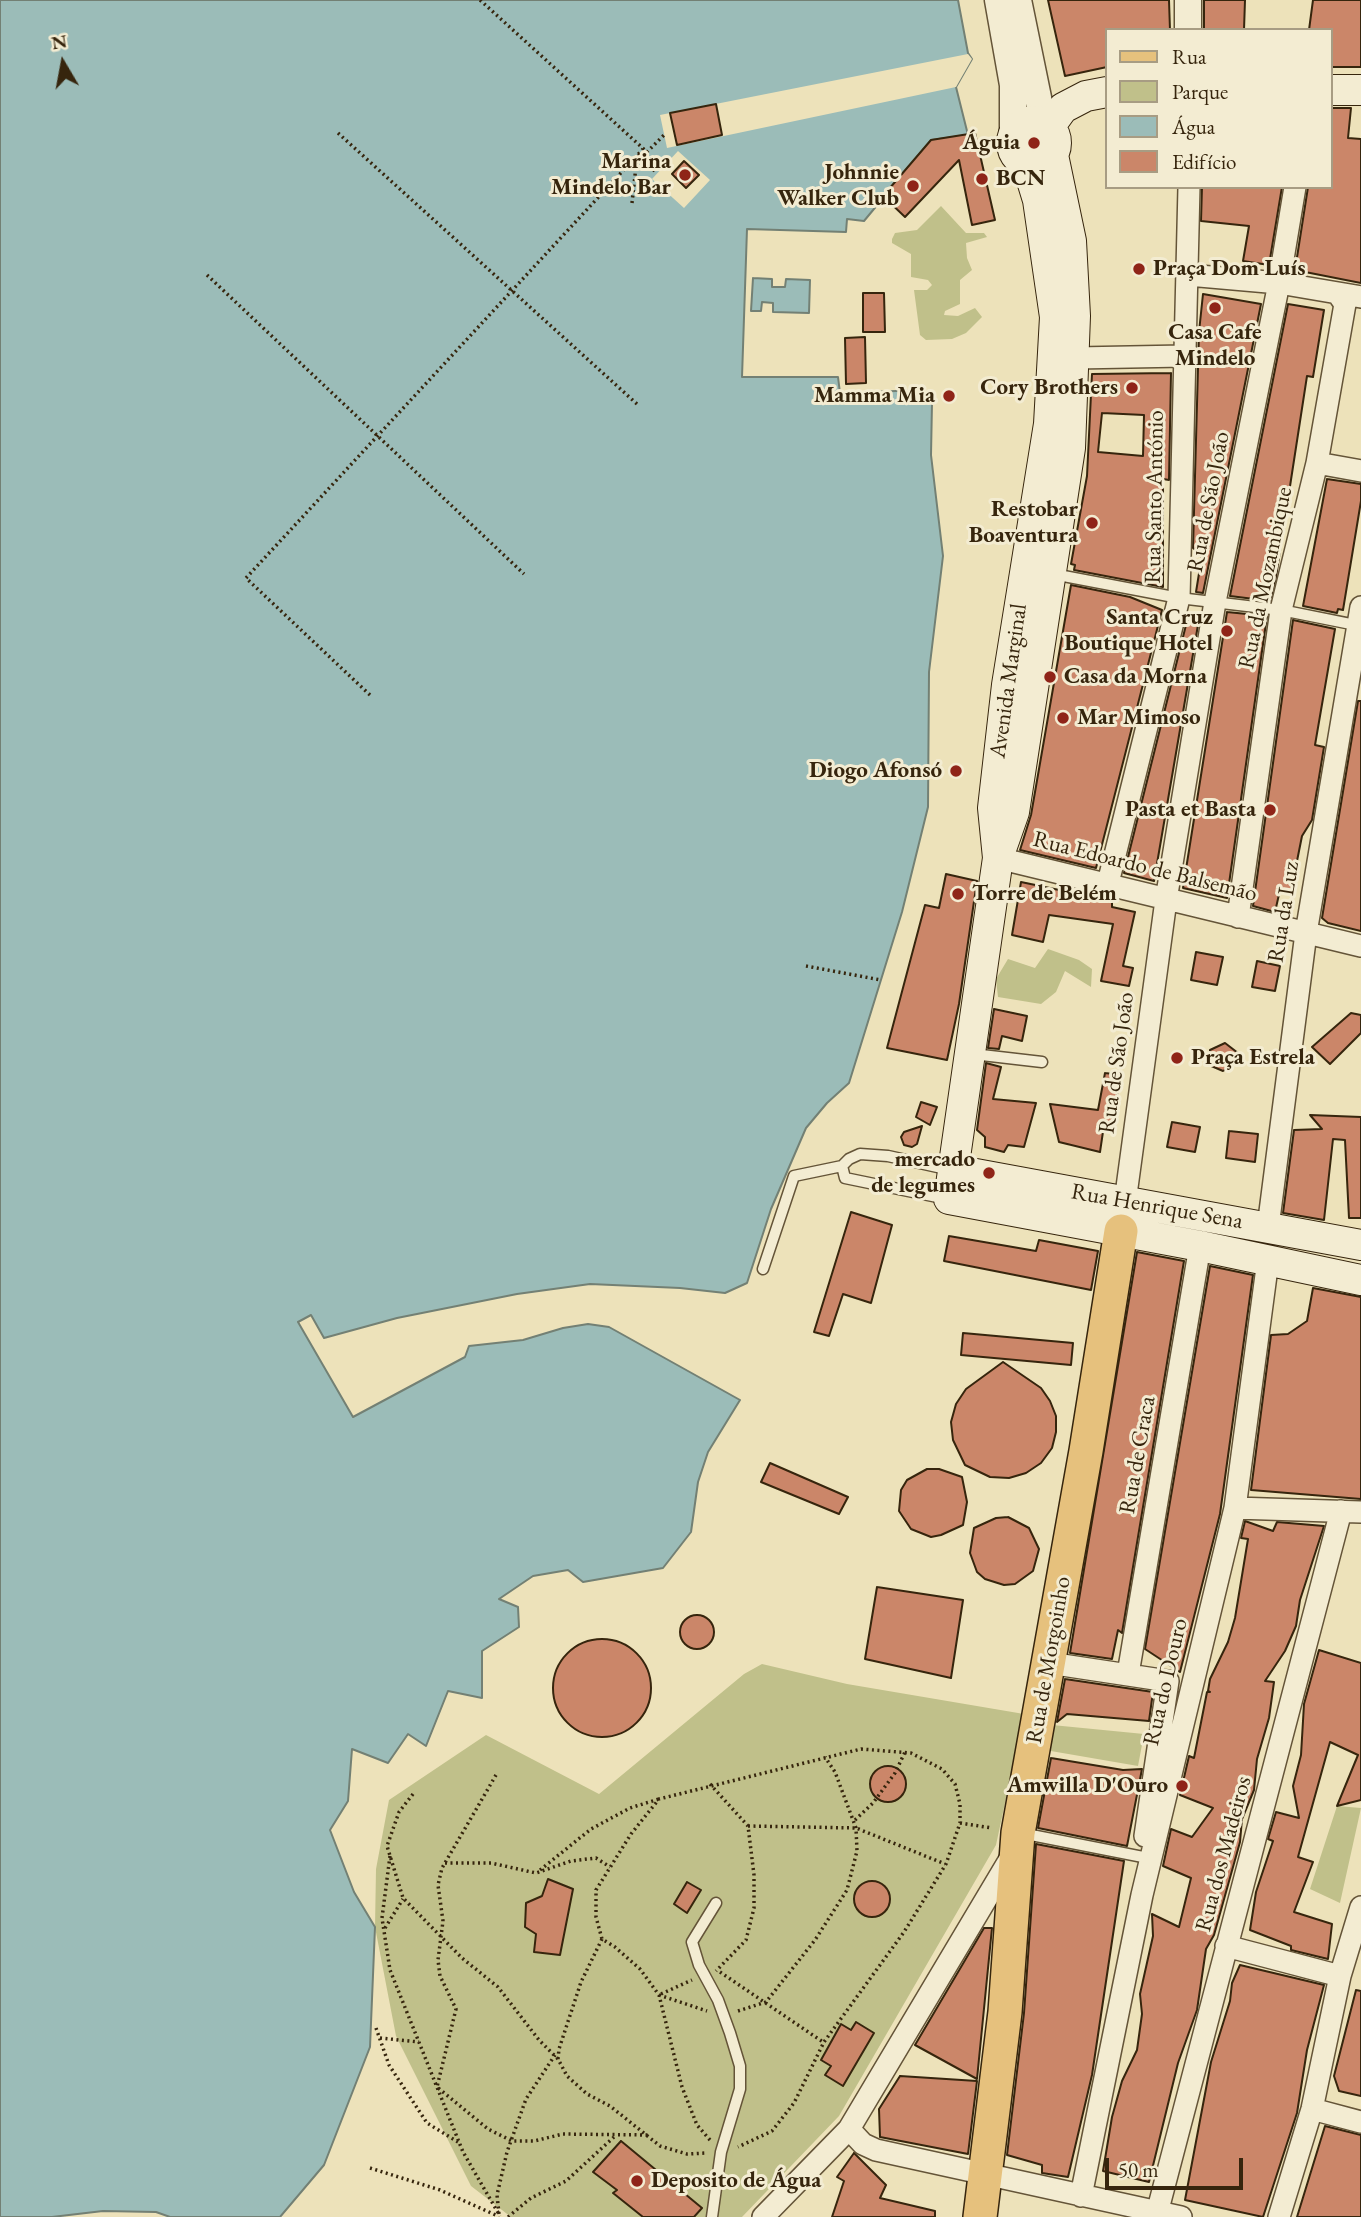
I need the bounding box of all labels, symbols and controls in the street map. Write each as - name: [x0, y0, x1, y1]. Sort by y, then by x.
- north arrow: [28, 28, 98, 98]
- text: N: [50, 28, 69, 55]
- legend: [1106, 28, 1333, 189]
- text: Rua: [1172, 43, 1206, 70]
- text: Parque: [1172, 78, 1228, 105]
- text: Água: [1172, 113, 1215, 140]
- place label: Águia: [962, 129, 1020, 157]
- marker: Águia: [1026, 135, 1042, 151]
- place label: Marina Mindelo Bar: [551, 148, 671, 202]
- text: Edifício: [1172, 148, 1236, 175]
- place label: Johnnie Walker Club: [777, 159, 899, 213]
- place label: BCN: [996, 165, 1045, 193]
- marker: Marina Mindelo Bar: [677, 167, 693, 183]
- marker: BCN: [974, 171, 990, 187]
- marker: Johnnie Walker Club: [905, 178, 921, 194]
- place label: Praça Dom Luís: [1153, 255, 1306, 283]
- marker: Praça Dom Luís: [1131, 261, 1147, 277]
- marker: Casa Cafe Mindelo: [1207, 300, 1223, 316]
- place label: Casa Cafe Mindelo: [1168, 319, 1262, 373]
- place label: Cory Brothers: [980, 374, 1118, 402]
- marker: Cory Brothers: [1124, 380, 1140, 396]
- place label: Mamma Mia: [814, 382, 935, 410]
- marker: Mamma Mia: [941, 388, 957, 404]
- street label: Rua Santo António: [1140, 410, 1170, 584]
- street label: Rua de São João: [1182, 429, 1236, 575]
- street label: Rua da Mozambique: [1233, 484, 1299, 672]
- place label: Restobar Boaventura: [969, 496, 1078, 550]
- marker: Restobar Boaventura: [1084, 515, 1100, 531]
- street label: Avenida Marginal: [985, 602, 1033, 760]
- place label: Santa Cruz Boutique Hotel: [1064, 604, 1213, 658]
- marker: Santa Cruz Boutique Hotel: [1219, 623, 1235, 639]
- place label: Casa da Morna: [1064, 663, 1207, 691]
- marker: Casa da Morna: [1042, 669, 1058, 685]
- place label: Mar Mimoso: [1077, 704, 1201, 732]
- marker: Mar Mimoso: [1055, 710, 1071, 726]
- place label: Diogo Afonsó: [809, 757, 942, 785]
- marker: Diogo Afonsó: [948, 763, 964, 779]
- place label: Pasta et Basta: [1125, 796, 1256, 824]
- marker: Pasta et Basta: [1262, 802, 1278, 818]
- street label: Rua Edoardo de Balsemão: [1030, 826, 1260, 908]
- street label: Rua da Luz: [1262, 860, 1306, 964]
- place label: Torre de Belém: [972, 880, 1117, 908]
- marker: Torre de Belém: [950, 886, 966, 902]
- street label: Rua de São João: [1093, 990, 1141, 1136]
- place label: Praça Estrela: [1191, 1044, 1315, 1072]
- marker: Praça Estrela: [1169, 1050, 1185, 1066]
- place label: mercado de legumes: [871, 1146, 975, 1200]
- marker: mercado de legumes: [981, 1165, 997, 1181]
- street label: Rua Henrique Sena: [1069, 1178, 1245, 1236]
- street label: Rua de Craca: [1114, 1394, 1162, 1516]
- street label: Rua de Morgoinho: [1021, 1574, 1077, 1746]
- street label: Rua do Douro: [1138, 1616, 1194, 1748]
- place label: Amwilla D'Ouro: [1007, 1772, 1168, 1800]
- street label: Rua dos Madeiros: [1190, 1773, 1258, 1935]
- marker: Amwilla D'Ouro: [1174, 1778, 1190, 1794]
- scale bar: [1109, 2144, 1247, 2188]
- text: 50 m: [1118, 2156, 1159, 2183]
- place label: Deposito de Água: [651, 2167, 821, 2195]
- marker: Deposito de Água: [629, 2173, 645, 2189]

